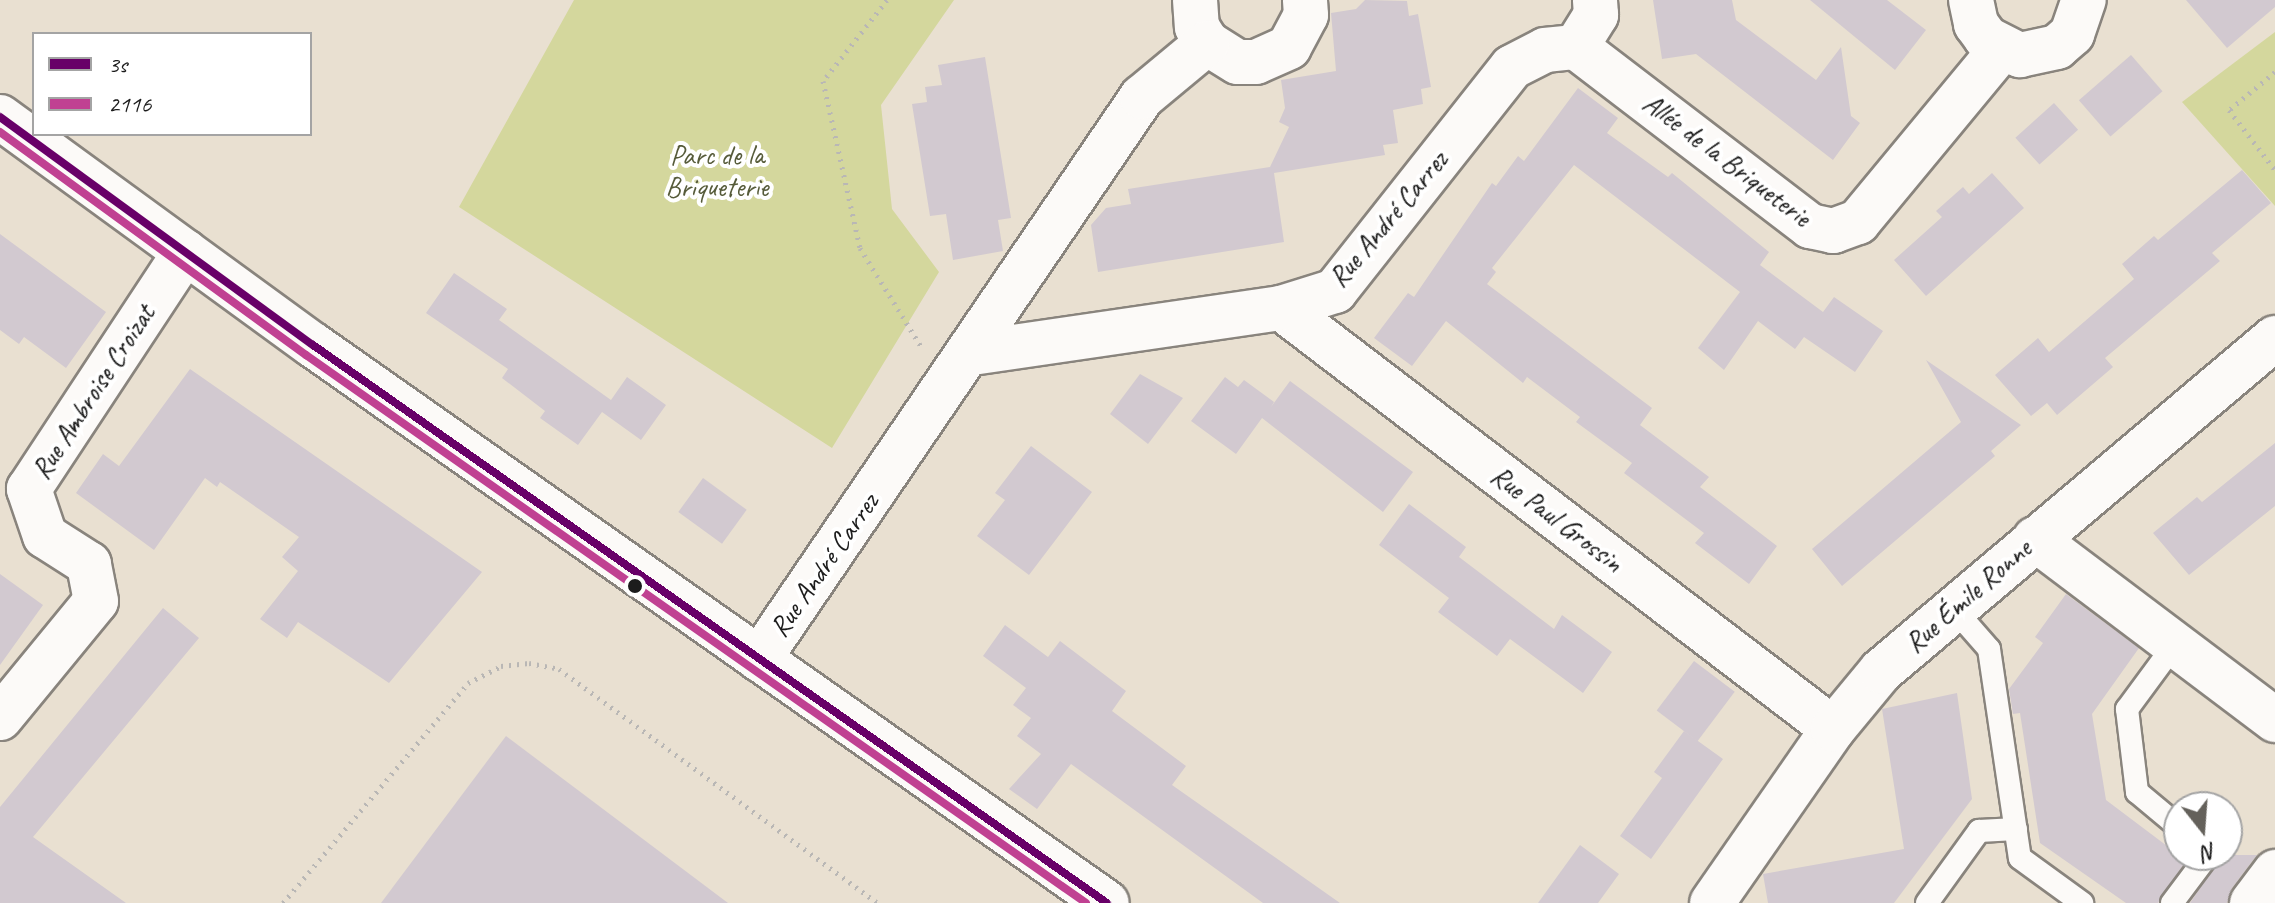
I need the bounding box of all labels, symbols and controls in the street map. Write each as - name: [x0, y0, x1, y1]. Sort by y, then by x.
- legend: [32, 32, 312, 136]
- text: 3s: [108, 49, 127, 79]
- street label: Allée de la Briqueterie: [1636, 86, 1818, 234]
- text: 2116: [108, 89, 151, 119]
- park label: Parc de la Briqueterie: [666, 138, 768, 204]
- street label: Rue André Carrez: [1321, 144, 1455, 294]
- street label: Rue Ambroise Croizat: [24, 299, 162, 485]
- street label: Rue Paul Grossin: [1484, 458, 1630, 580]
- street label: Rue André Carrez: [762, 487, 886, 643]
- street label: Rue Émile Ronne: [1898, 532, 2038, 660]
- unlabelled marker: [627, 578, 643, 594]
- north arrow: [2163, 791, 2243, 871]
- text: N: [2199, 837, 2220, 867]

